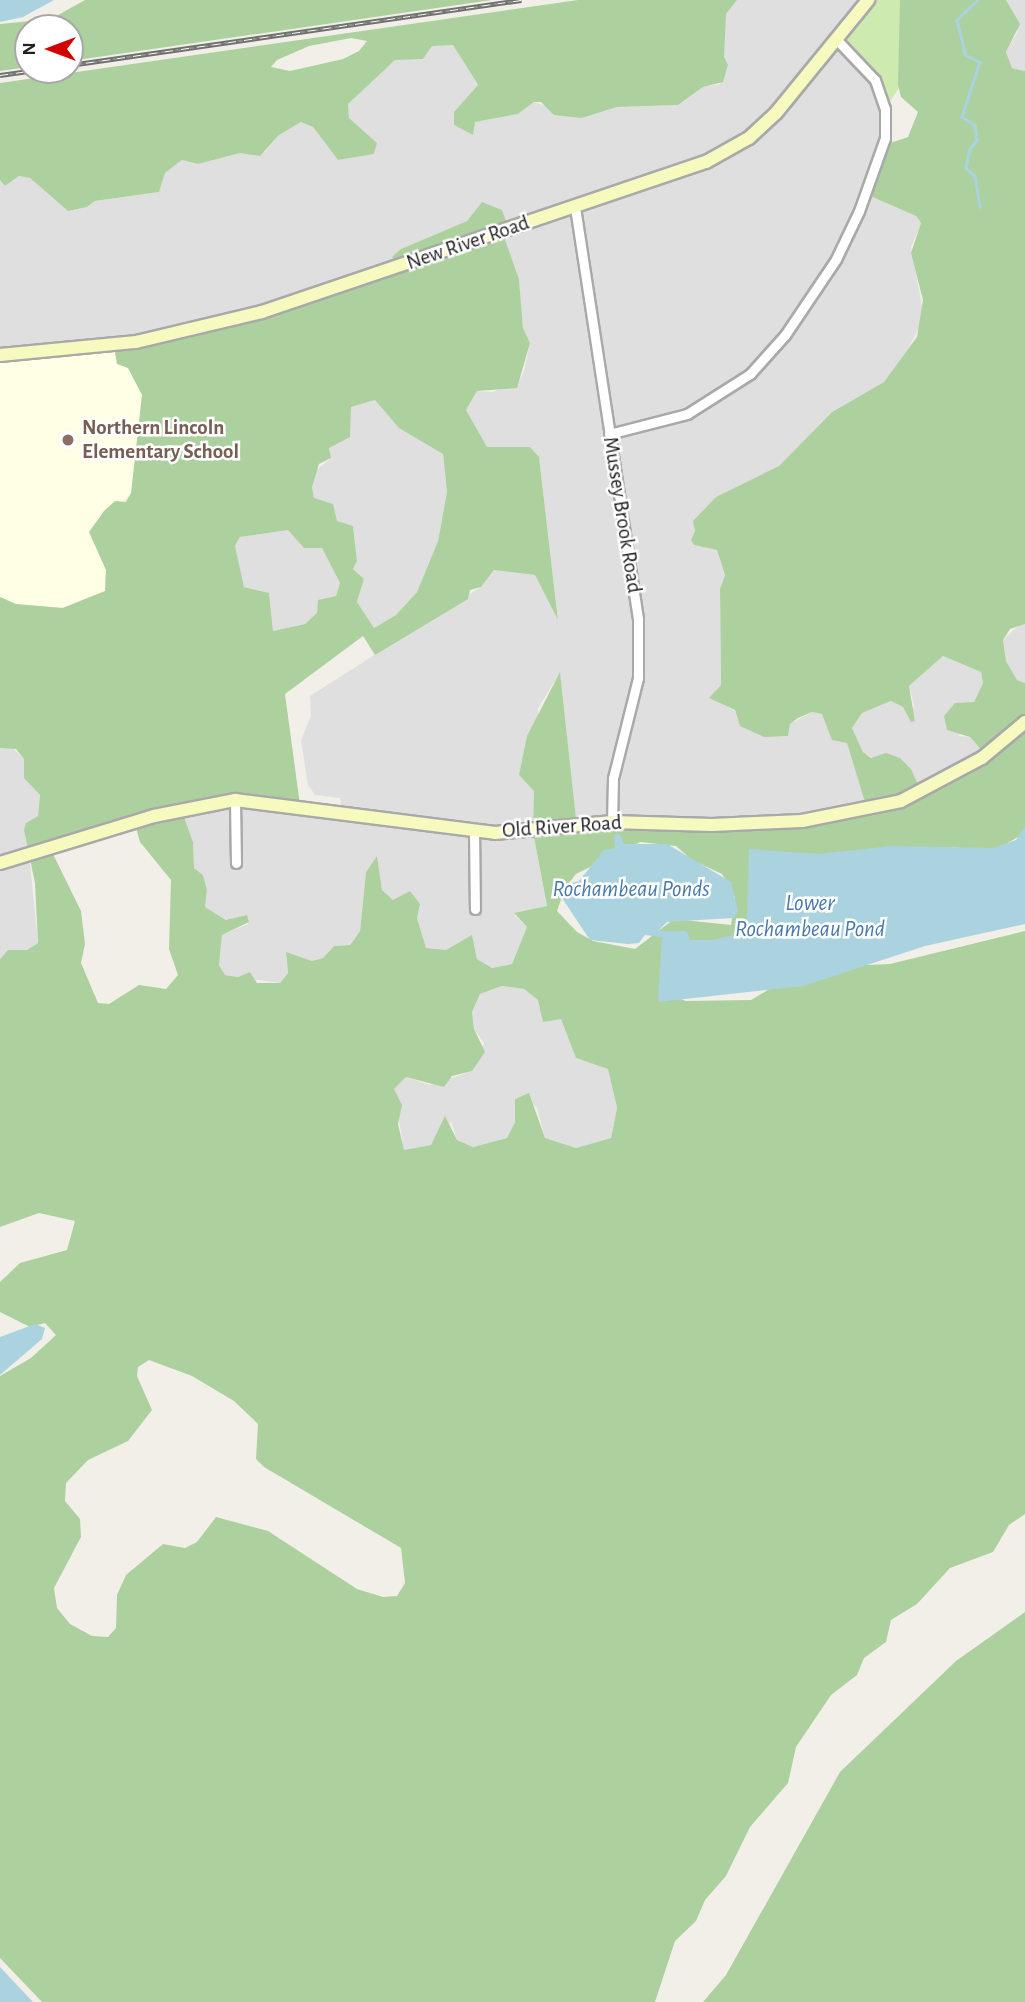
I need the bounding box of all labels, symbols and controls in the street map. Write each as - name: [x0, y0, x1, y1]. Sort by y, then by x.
- north arrow: [14, 14, 84, 84]
- text: N: [20, 42, 39, 56]
- street label: New River Road: [403, 210, 533, 276]
- place label: Northern Lincoln Elementary School: [82, 415, 239, 465]
- marker: Northern Lincoln Elementary School: [60, 432, 76, 448]
- street label: Mussey Brook Road: [597, 435, 647, 595]
- street label: Old River Road: [501, 810, 623, 844]
- water label: Rochambeau Ponds: [552, 876, 710, 904]
- water label: Lower Rochambeau Pond: [735, 890, 885, 944]

